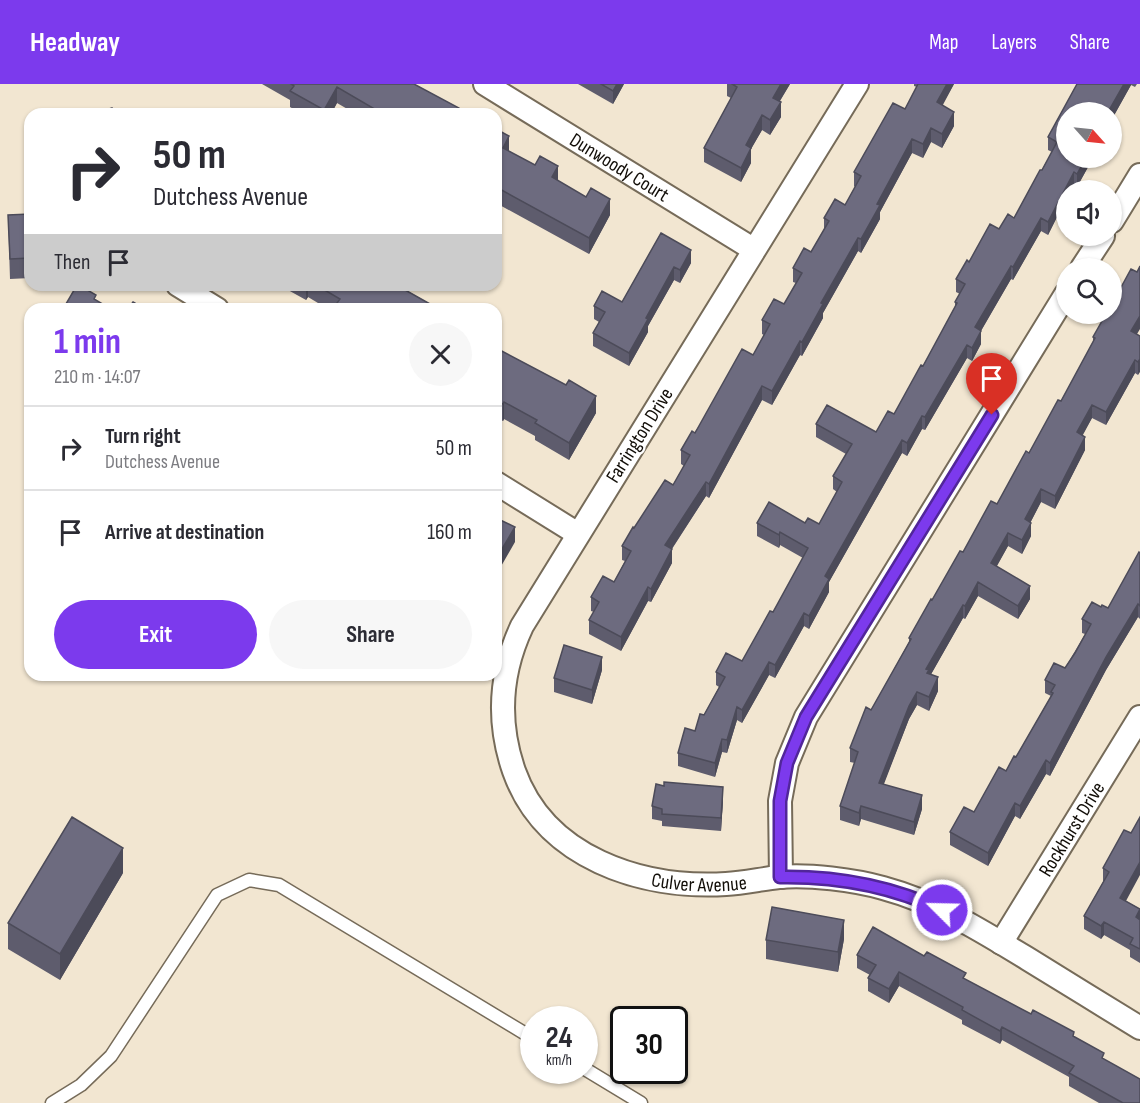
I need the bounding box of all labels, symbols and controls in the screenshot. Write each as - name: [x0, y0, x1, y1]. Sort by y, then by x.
- text: Headway: [30, 26, 120, 59]
- text: Map: [929, 30, 958, 55]
- text: Layers: [991, 30, 1037, 55]
- text: Share: [1070, 30, 1110, 55]
- north arrow: [1056, 102, 1122, 168]
- map controls: [1056, 102, 1122, 324]
- street label: Dunwoody Court: [565, 128, 673, 207]
- text: 50 m: [153, 130, 226, 181]
- icon: right: [54, 132, 132, 210]
- button: sound: [1056, 180, 1122, 246]
- text: Dutchess Avenue: [153, 181, 308, 213]
- icon: arrive: [102, 246, 135, 279]
- text: Then: [54, 249, 90, 276]
- button: search: [1056, 258, 1122, 324]
- text: 1 min: [54, 321, 121, 364]
- button: close: [409, 323, 472, 386]
- pin: [966, 353, 1017, 415]
- icon: arrive: [975, 362, 1008, 395]
- text: 210 m · 14:07: [54, 365, 141, 389]
- street label: Farrington Drive: [601, 384, 679, 487]
- text: Turn right: [105, 423, 181, 450]
- icon: right: [54, 432, 87, 465]
- text: 50 m: [436, 435, 472, 462]
- text: Dutchess Avenue: [105, 450, 220, 474]
- icon: arrive: [54, 516, 87, 549]
- text: Arrive at destination: [105, 519, 264, 546]
- text: 160 m: [427, 519, 472, 546]
- button: Exit: [54, 600, 257, 669]
- button: Share: [269, 600, 472, 669]
- street label: Rockhurst Drive: [1034, 778, 1110, 881]
- street label: Culver Avenue: [649, 868, 748, 898]
- position arrow: [910, 878, 974, 942]
- speed limit sign: 30: [610, 1006, 688, 1084]
- text: 24: [546, 1020, 572, 1056]
- text: km/h: [546, 1051, 572, 1070]

